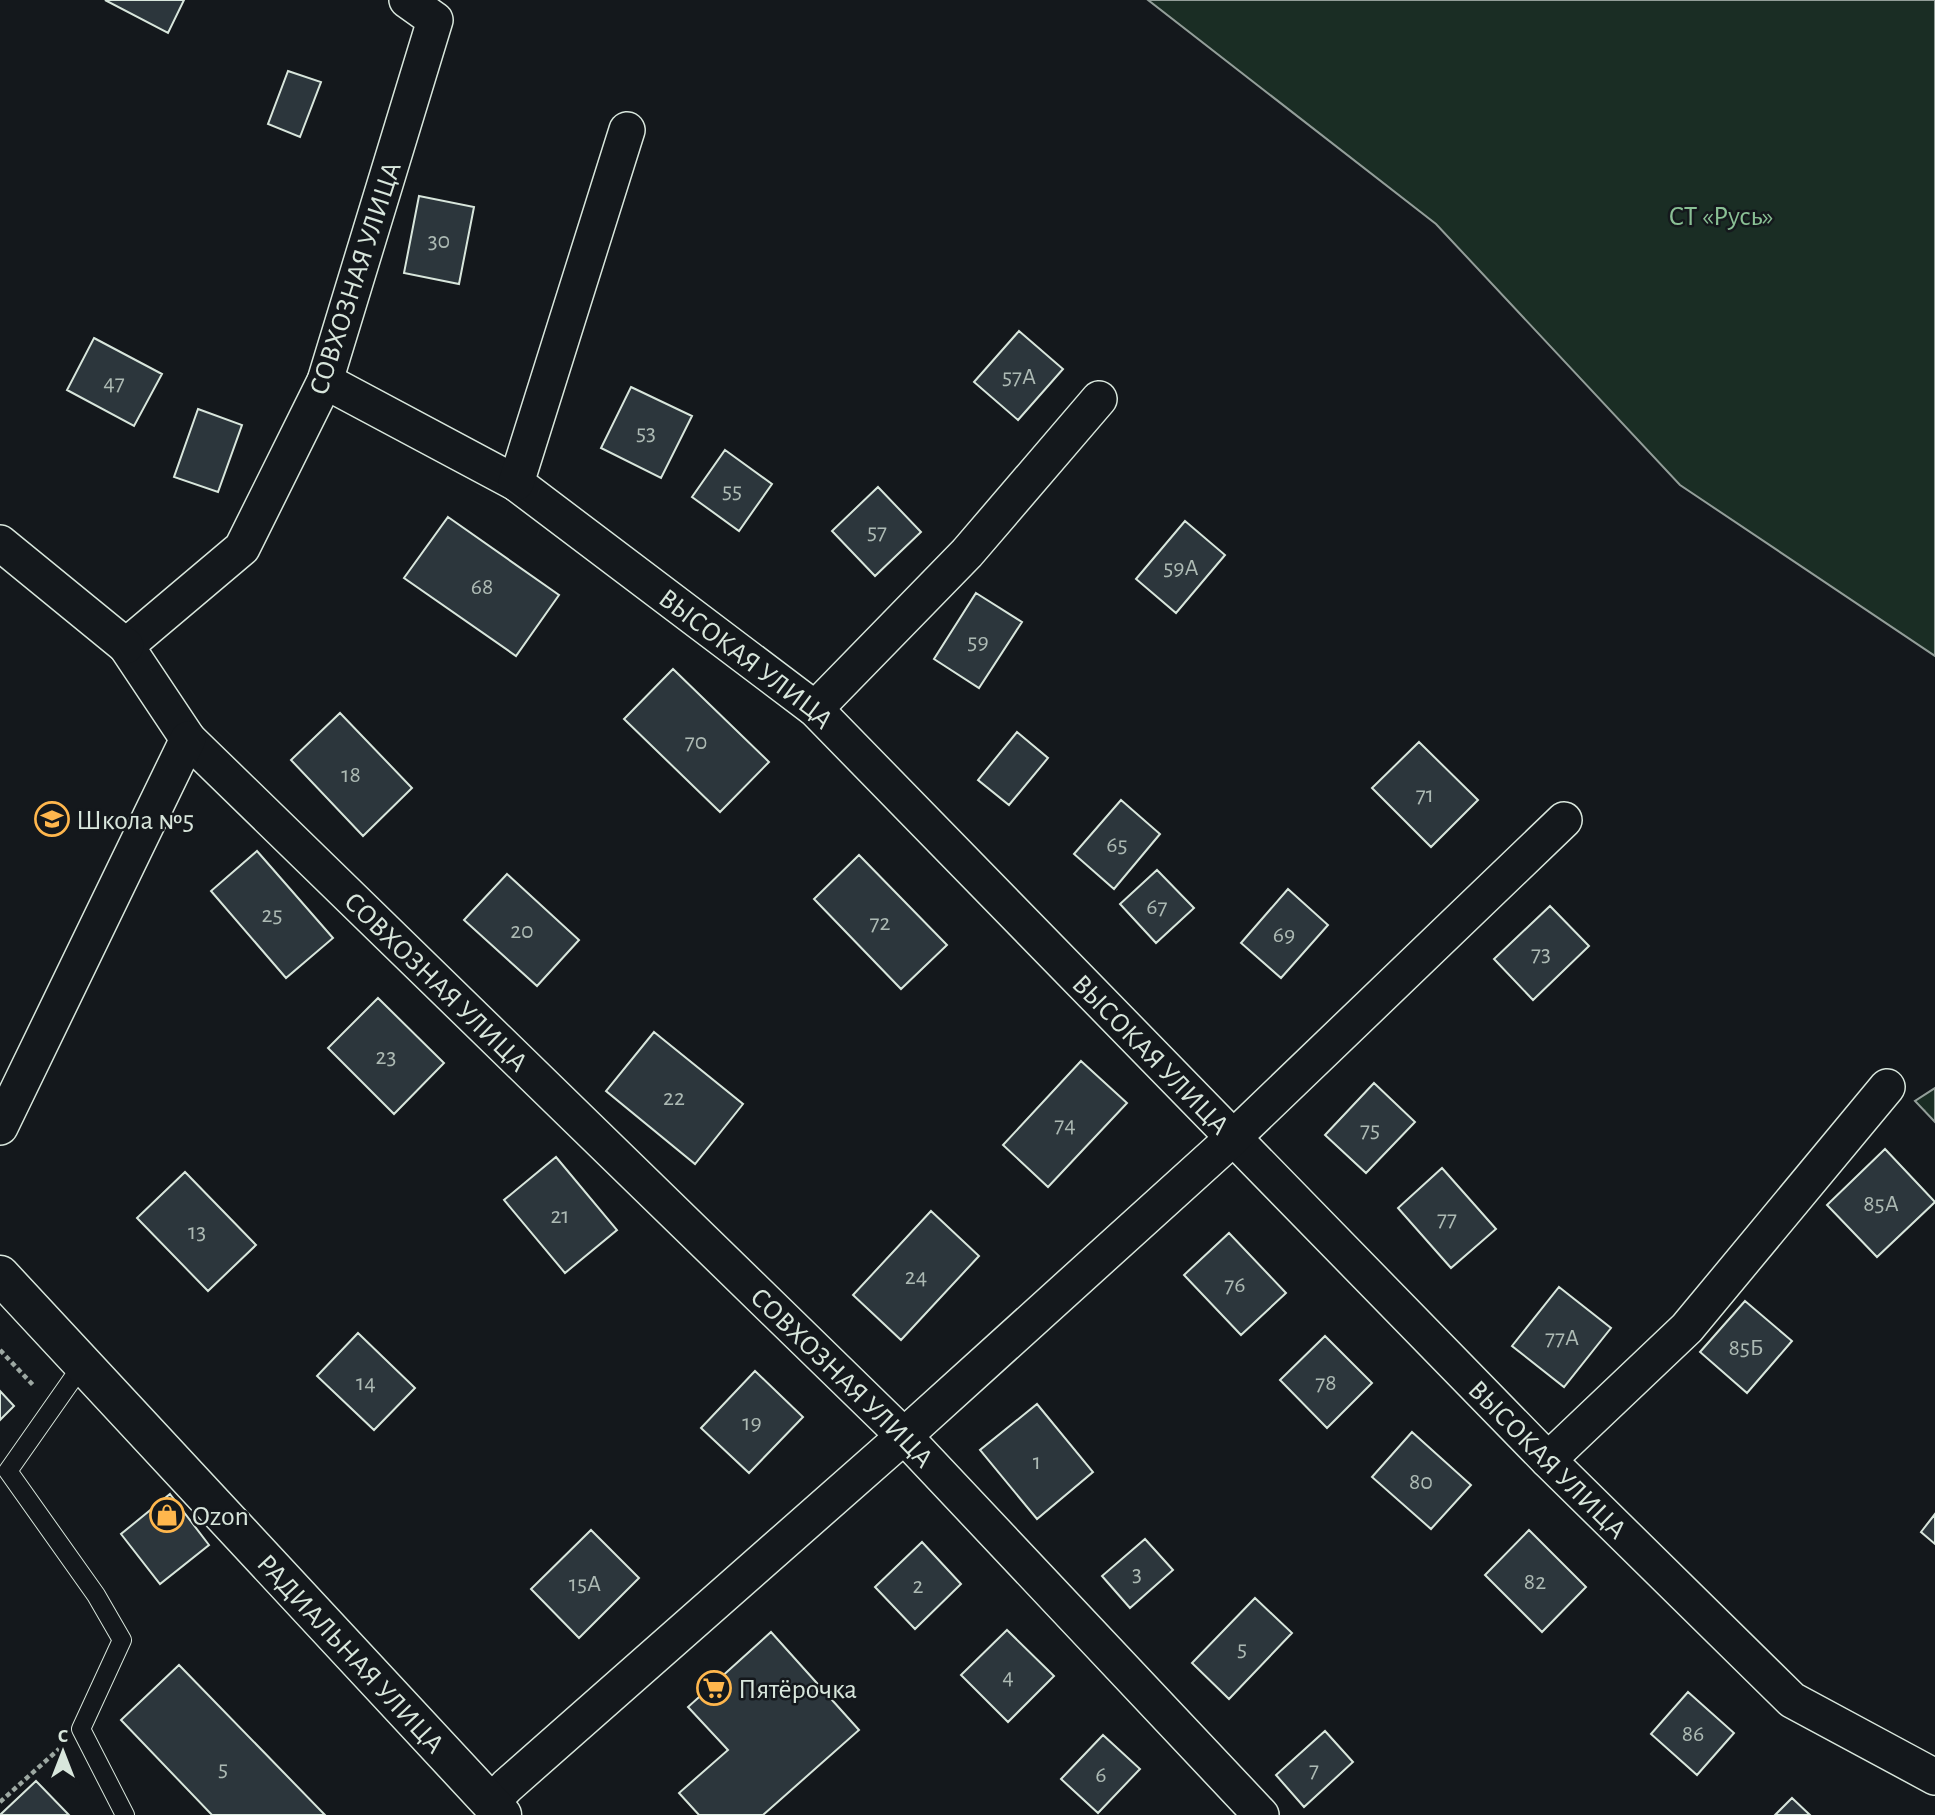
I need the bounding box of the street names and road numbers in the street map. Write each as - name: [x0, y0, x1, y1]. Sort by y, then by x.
- street label: СОВХОЗНАЯ УЛИЦА: [305, 159, 407, 399]
- street label: ВЫСОКАЯ УЛИЦА: [653, 584, 838, 735]
- street label: СОВХОЗНАЯ УЛИЦА: [338, 888, 532, 1078]
- street label: ВЫСОКАЯ УЛИЦА: [1066, 970, 1234, 1140]
- street label: СОВХОЗНАЯ УЛИЦА: [745, 1283, 938, 1474]
- street label: ВЫСОКАЯ УЛИЦА: [1462, 1376, 1631, 1545]
- street label: РАДИАЛЬНАЯ УЛИЦА: [251, 1549, 449, 1759]

